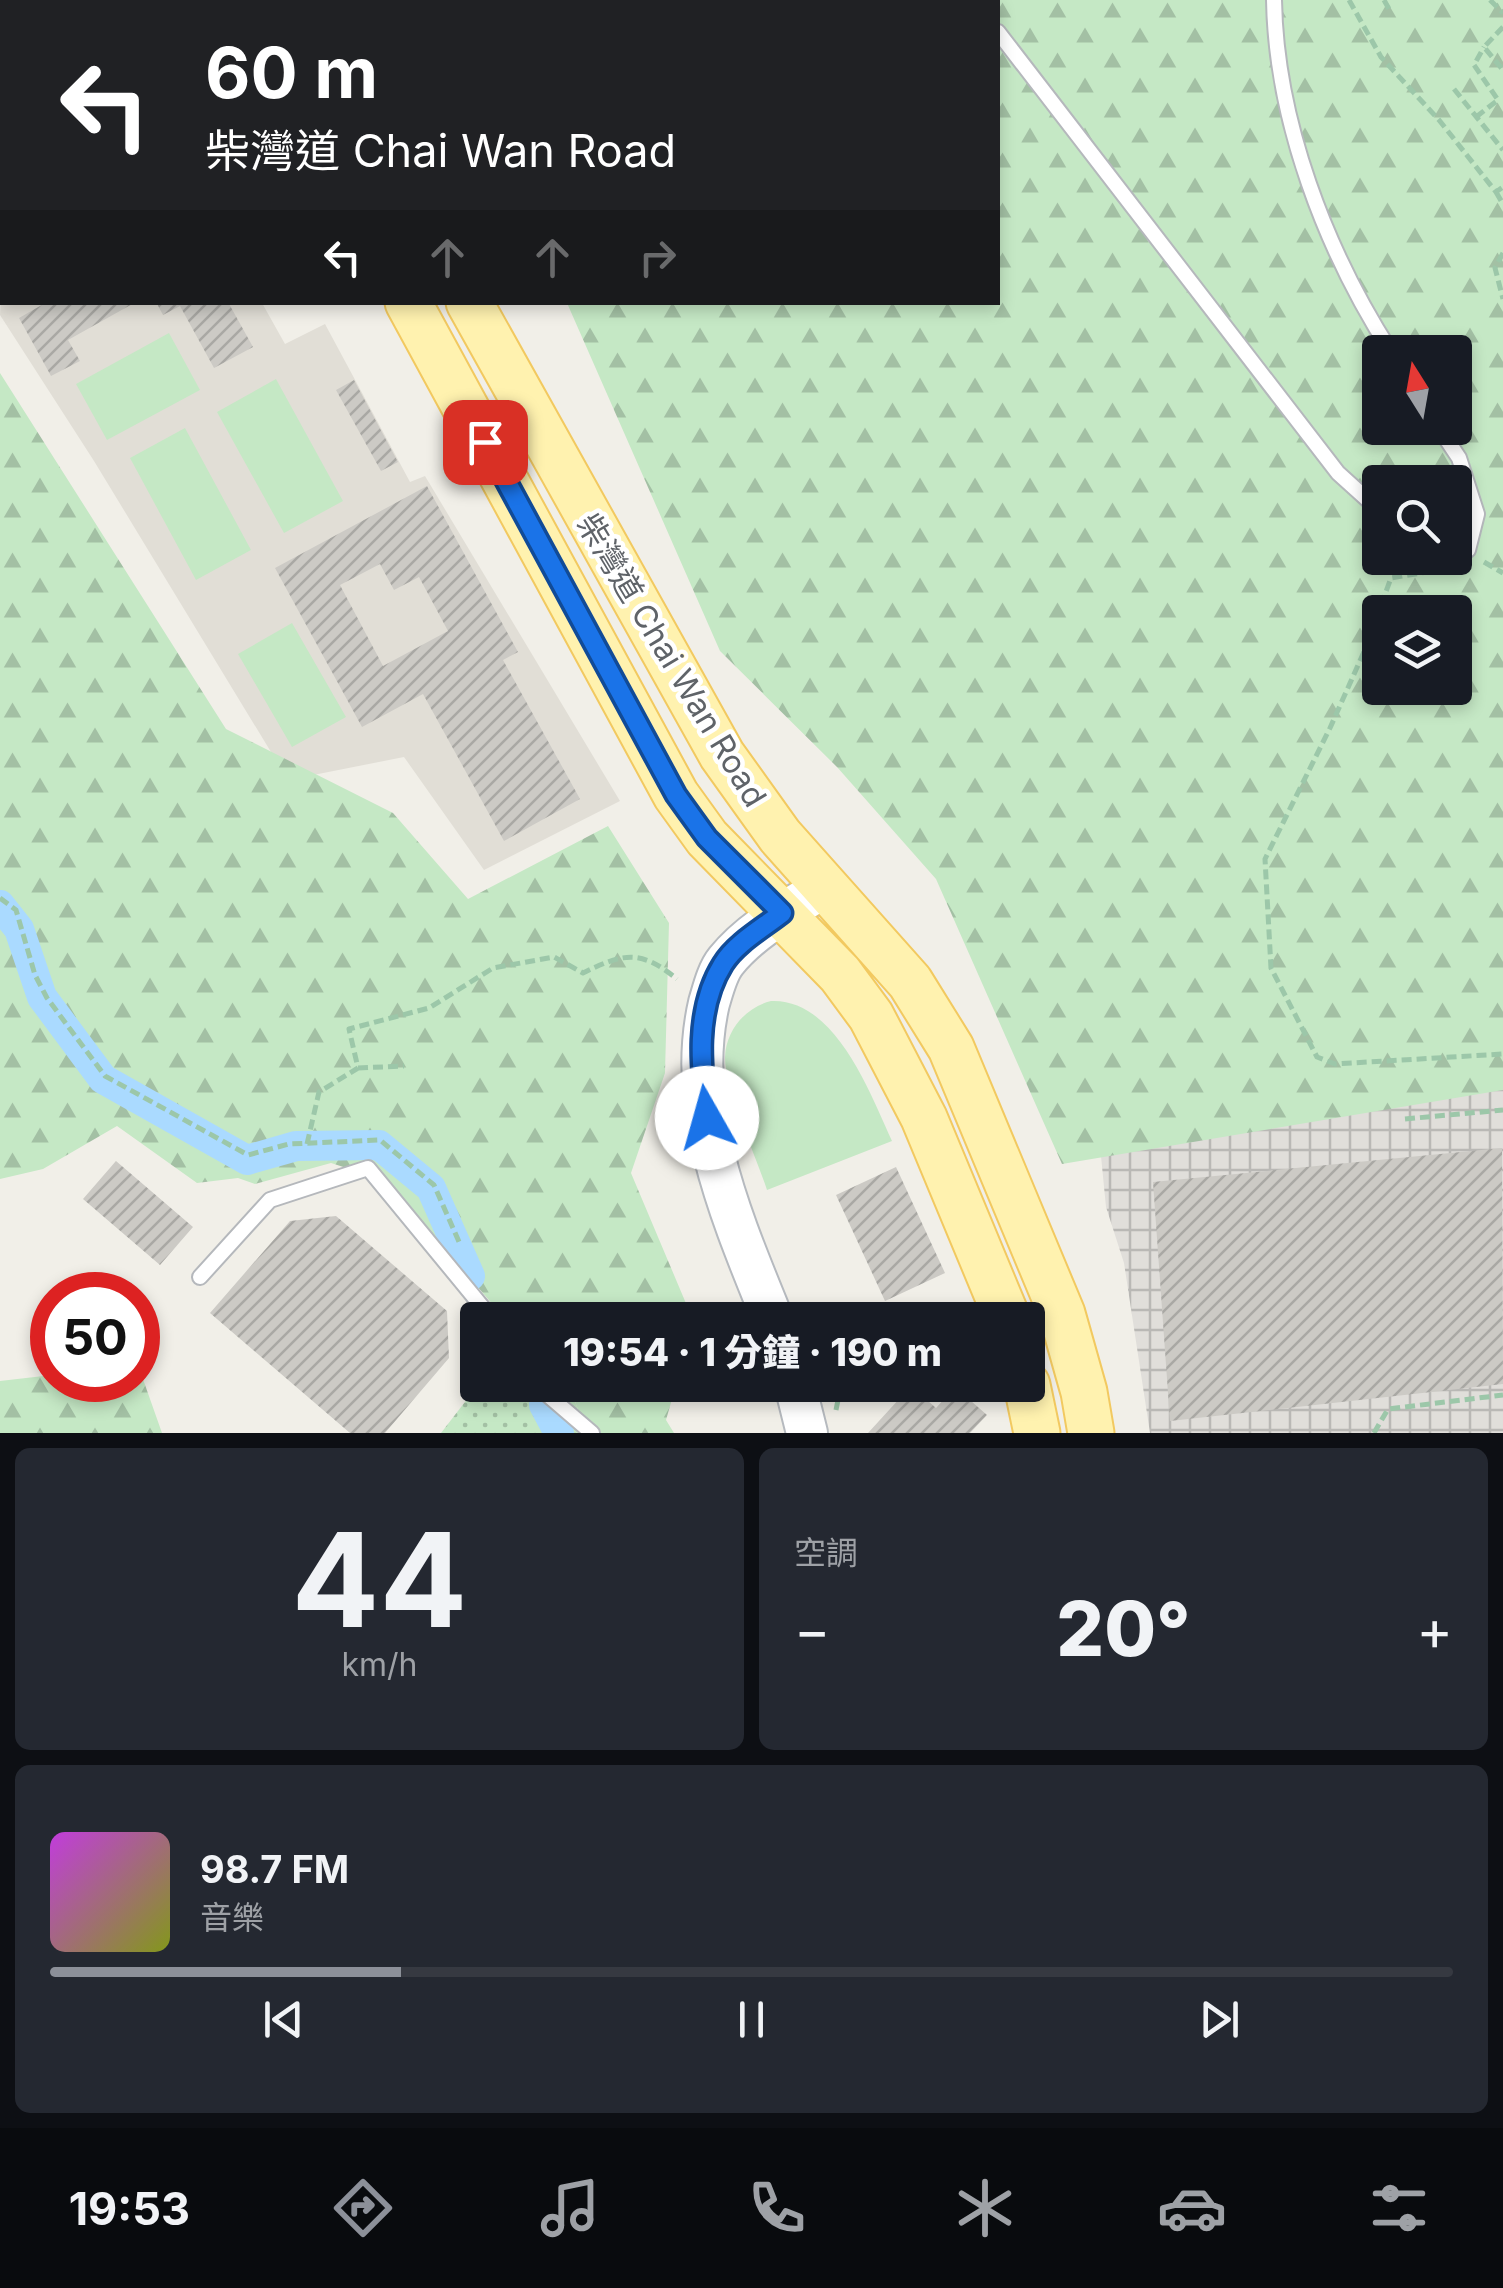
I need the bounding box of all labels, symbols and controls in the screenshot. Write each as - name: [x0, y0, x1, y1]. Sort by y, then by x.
- text: 60 m: [205, 30, 378, 115]
- icon: left: [40, 40, 170, 170]
- text: 柴灣道 Chai Wan Road: [205, 123, 676, 178]
- icon: left: [315, 230, 370, 285]
- icon: ahead: [420, 230, 475, 285]
- icon: ahead: [525, 230, 580, 285]
- icon: right: [630, 230, 685, 285]
- north arrow: [1362, 335, 1472, 445]
- map controls: [1362, 335, 1472, 705]
- pin: [443, 400, 528, 485]
- icon: arrive: [458, 415, 513, 470]
- button: search: [1362, 465, 1472, 575]
- street label: 柴灣道 Chai Wan Road: [569, 506, 775, 814]
- button: layers: [1362, 595, 1472, 705]
- position arrow: [655, 1066, 759, 1170]
- speed limit sign: 50: [30, 1272, 160, 1402]
- text: 19:54 · 1 分鐘 · 190 m: [563, 1329, 942, 1375]
- text: 44: [292, 1501, 467, 1658]
- text: 空調: [794, 1533, 858, 1572]
- text: 20°: [1056, 1583, 1191, 1674]
- text: −: [794, 1597, 830, 1663]
- text: +: [1417, 1597, 1453, 1663]
- text: km/h: [341, 1645, 418, 1684]
- text: 98.7 FM: [200, 1846, 349, 1892]
- text: 音樂: [200, 1898, 264, 1937]
- icon: previous: [256, 1992, 311, 2047]
- icon: pause: [724, 1992, 779, 2047]
- icon: next: [1192, 1992, 1247, 2047]
- icon: directions: [328, 2173, 398, 2243]
- icon: music: [535, 2173, 605, 2243]
- icon: phone: [742, 2173, 812, 2243]
- icon: climate: [950, 2173, 1020, 2243]
- icon: car: [1157, 2173, 1227, 2243]
- icon: filters: [1364, 2173, 1434, 2243]
- text: 19:53: [69, 2181, 190, 2236]

